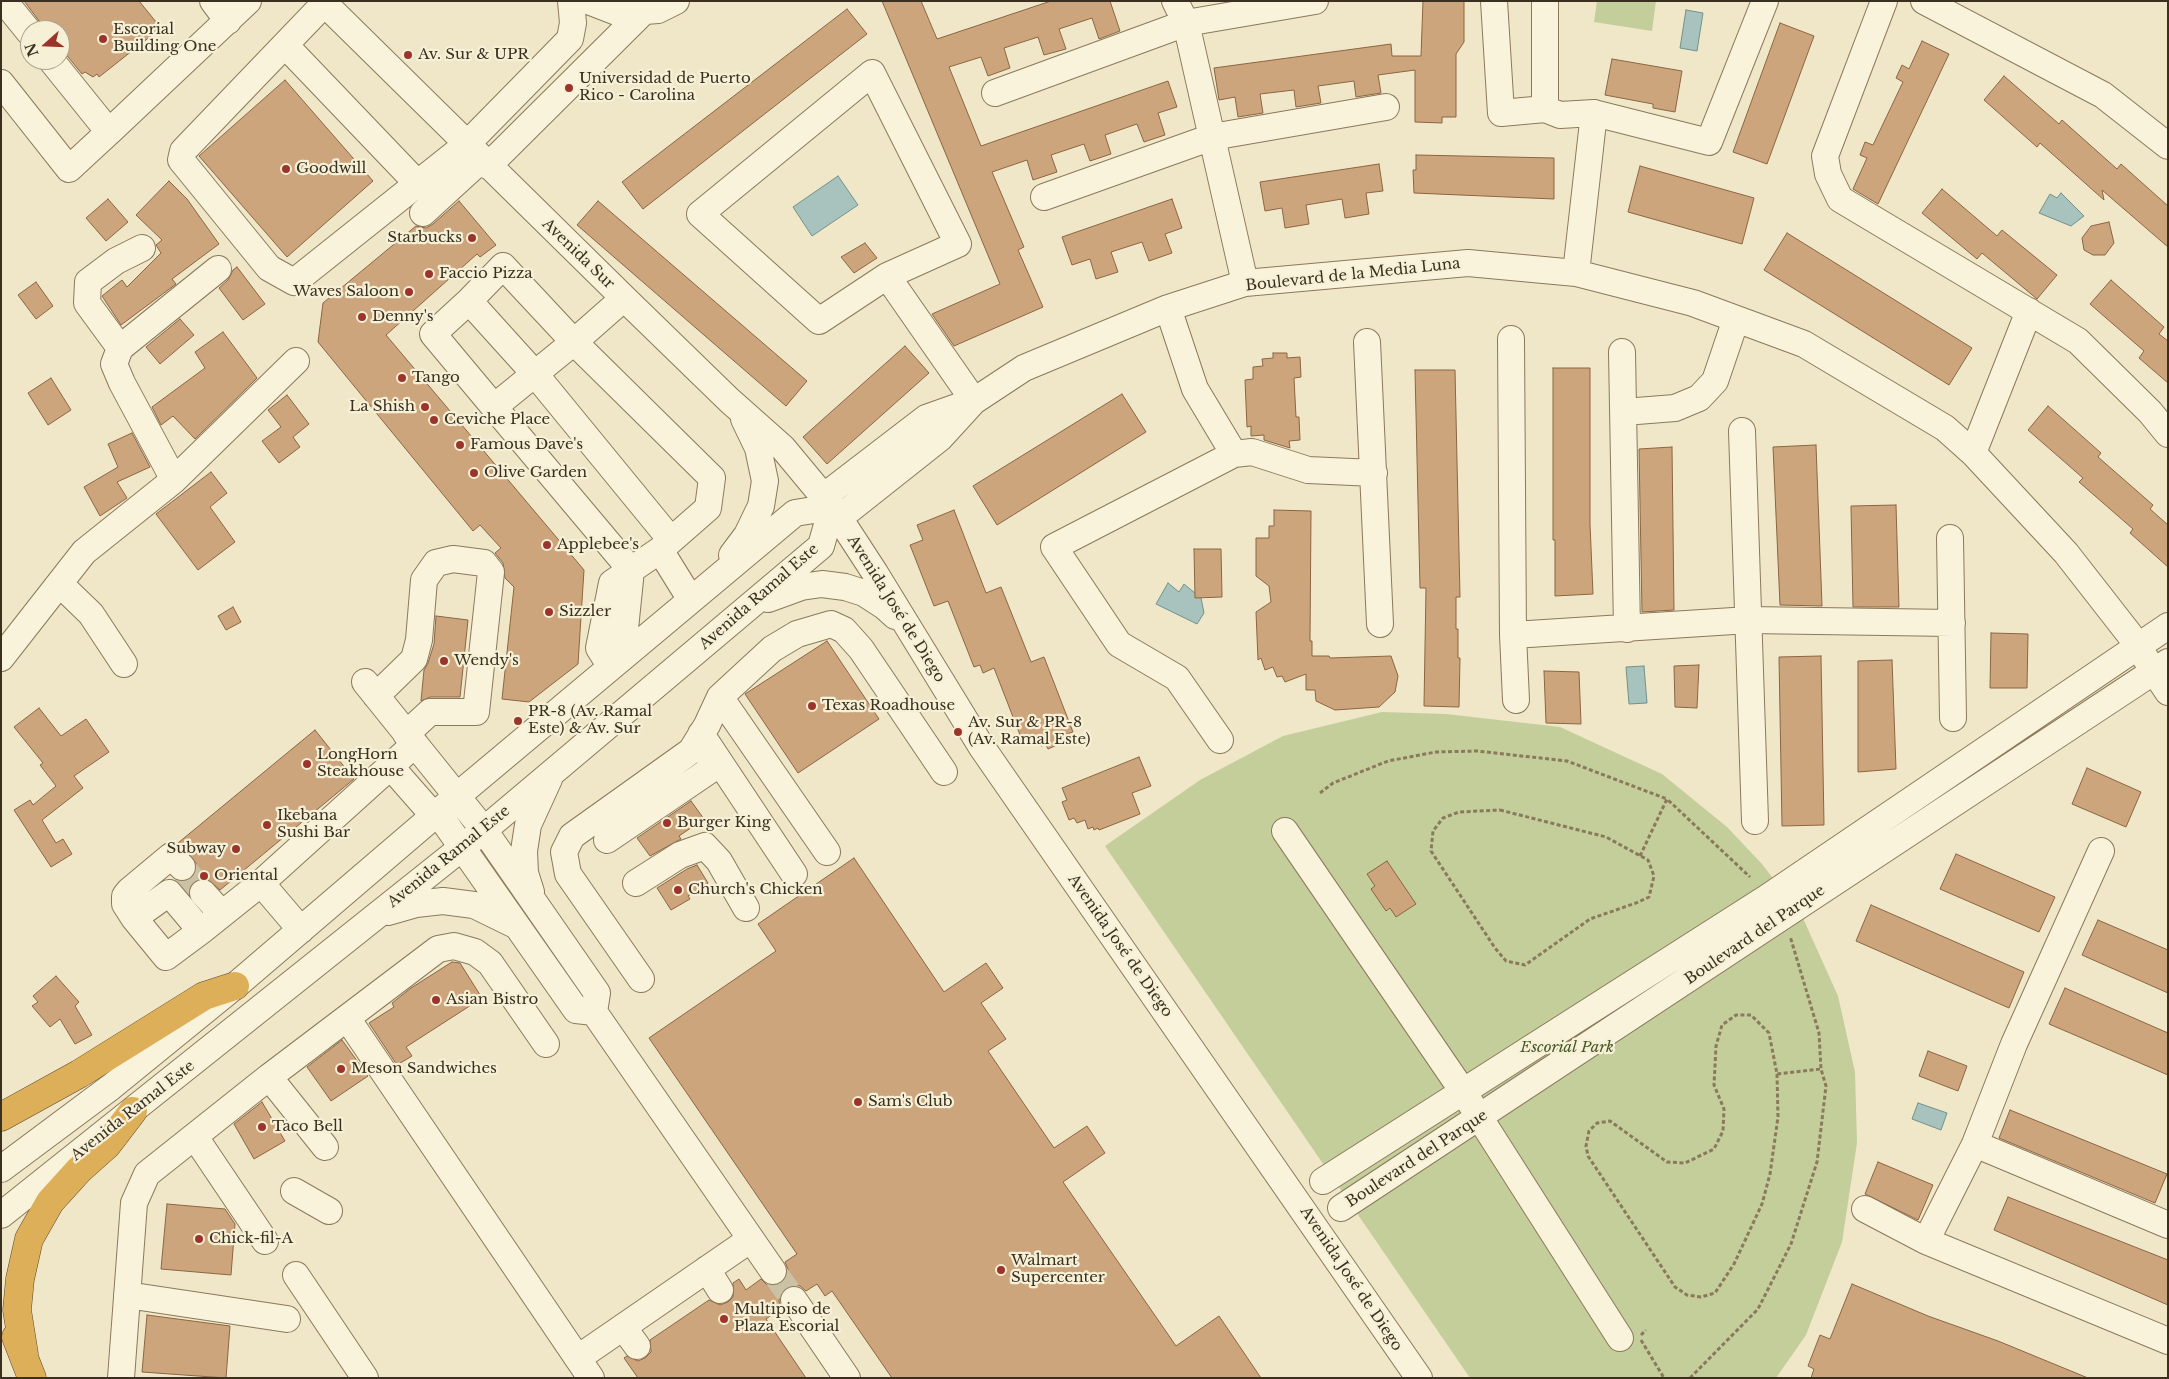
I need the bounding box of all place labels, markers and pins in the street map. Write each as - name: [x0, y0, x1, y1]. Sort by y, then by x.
- place label: Escorial Building One: [113, 21, 216, 56]
- marker: Escorial Building One: [97, 33, 109, 45]
- place label: Av. Sur & UPR: [418, 46, 529, 64]
- marker: Av. Sur & UPR: [402, 49, 414, 61]
- place label: Universidad de Puerto Rico - Carolina: [579, 70, 751, 105]
- marker: Universidad de Puerto Rico - Carolina: [563, 82, 575, 94]
- place label: Goodwill: [296, 160, 366, 178]
- marker: Goodwill: [280, 163, 292, 175]
- place label: Starbucks: [387, 229, 462, 247]
- marker: Starbucks: [466, 232, 478, 244]
- place label: Faccio Pizza: [439, 265, 533, 283]
- marker: Faccio Pizza: [423, 268, 435, 280]
- place label: Waves Saloon: [293, 283, 399, 301]
- marker: Waves Saloon: [403, 286, 415, 298]
- place label: Denny's: [372, 308, 434, 326]
- marker: Denny's: [356, 311, 368, 323]
- place label: Tango: [412, 369, 460, 387]
- marker: Tango: [396, 372, 408, 384]
- place label: La Shish: [349, 398, 415, 416]
- marker: La Shish: [419, 401, 431, 413]
- place label: Ceviche Place: [444, 411, 550, 429]
- marker: Ceviche Place: [428, 414, 440, 426]
- place label: Famous Dave's: [470, 436, 583, 454]
- marker: Famous Dave's: [454, 439, 466, 451]
- place label: Olive Garden: [484, 464, 587, 482]
- marker: Olive Garden: [468, 467, 480, 479]
- place label: Applebee's: [557, 536, 639, 554]
- marker: Applebee's: [541, 539, 553, 551]
- place label: Sizzler: [559, 603, 611, 621]
- marker: Sizzler: [543, 606, 555, 618]
- place label: Wendy's: [454, 652, 519, 670]
- marker: Wendy's: [438, 655, 450, 667]
- place label: Texas Roadhouse: [822, 697, 955, 715]
- marker: Texas Roadhouse: [806, 700, 818, 712]
- place label: PR-8 (Av. Ramal Este) & Av. Sur: [528, 703, 652, 738]
- place label: Av. Sur & PR-8 (Av. Ramal Este): [968, 714, 1091, 749]
- marker: PR-8 (Av. Ramal Este) & Av. Sur: [512, 715, 524, 727]
- marker: Av. Sur & PR-8 (Av. Ramal Este): [952, 726, 964, 738]
- place label: LongHorn Steakhouse: [317, 746, 404, 781]
- marker: LongHorn Steakhouse: [301, 758, 313, 770]
- place label: Ikebana Sushi Bar: [277, 807, 350, 842]
- place label: Burger King: [677, 814, 771, 832]
- marker: Burger King: [661, 817, 673, 829]
- marker: Ikebana Sushi Bar: [261, 819, 273, 831]
- place label: Subway: [167, 840, 226, 858]
- marker: Subway: [230, 843, 242, 855]
- place label: Oriental: [214, 867, 278, 885]
- marker: Oriental: [198, 870, 210, 882]
- place label: Church's Chicken: [688, 881, 823, 899]
- marker: Church's Chicken: [672, 884, 684, 896]
- place label: Asian Bistro: [446, 991, 538, 1009]
- marker: Asian Bistro: [430, 994, 442, 1006]
- place label: Meson Sandwiches: [351, 1060, 497, 1078]
- marker: Meson Sandwiches: [335, 1063, 347, 1075]
- place label: Sam's Club: [868, 1093, 953, 1111]
- marker: Sam's Club: [852, 1096, 864, 1108]
- place label: Taco Bell: [272, 1118, 343, 1136]
- marker: Taco Bell: [256, 1121, 268, 1133]
- place label: Chick-fil-A: [209, 1230, 293, 1248]
- marker: Chick-fil-A: [193, 1233, 205, 1245]
- place label: Walmart Supercenter: [1011, 1252, 1105, 1287]
- marker: Walmart Supercenter: [995, 1264, 1007, 1276]
- place label: Multipiso de Plaza Escorial: [734, 1301, 839, 1336]
- marker: Multipiso de Plaza Escorial: [718, 1313, 730, 1325]

